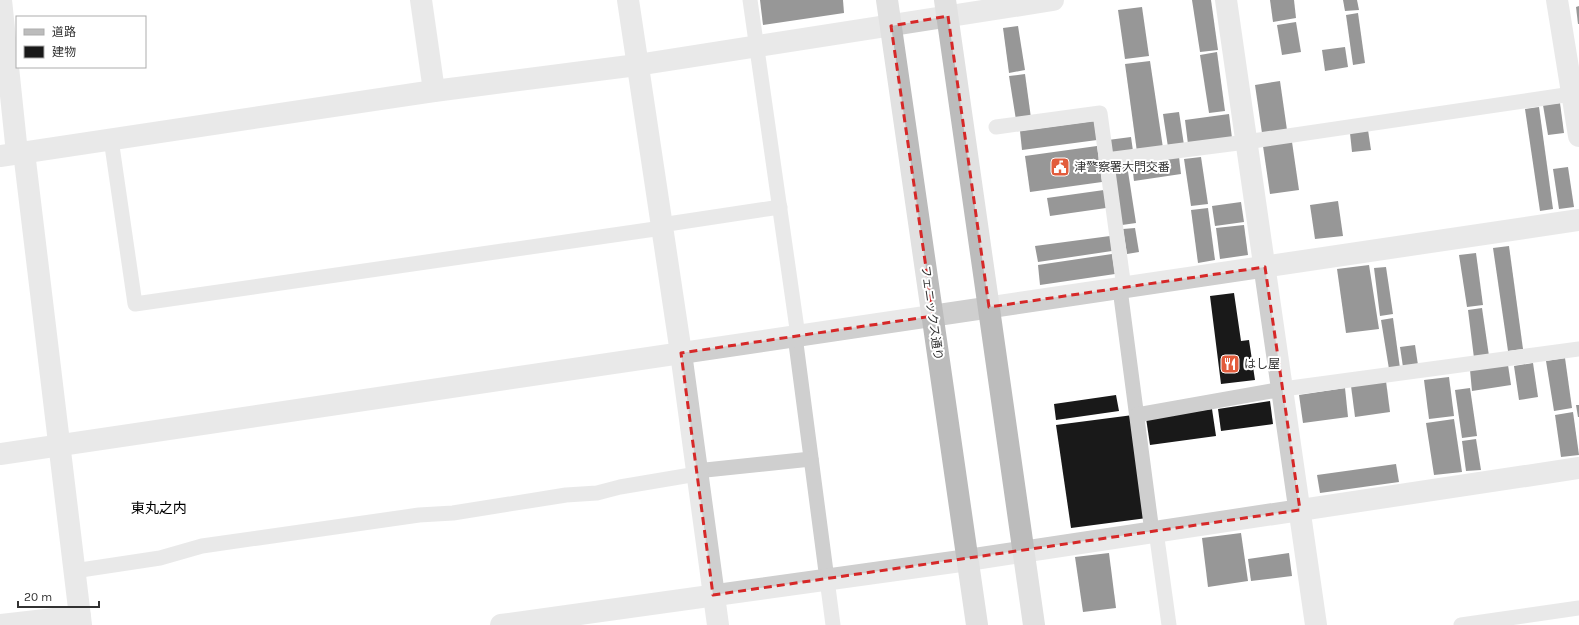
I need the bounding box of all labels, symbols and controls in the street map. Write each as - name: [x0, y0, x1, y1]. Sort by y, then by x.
- legend: [16, 16, 146, 68]
- text: 道路: [52, 25, 76, 39]
- text: 建物: [52, 45, 76, 59]
- public building icon: 津警察署大門交番: [1049, 156, 1071, 178]
- place label: 津警察署大門交番: [1074, 160, 1170, 174]
- street label: フェニックス通り: [918, 265, 946, 361]
- restaurant icon: はし屋: [1219, 353, 1241, 375]
- place label: はし屋: [1244, 357, 1280, 371]
- district label: 東丸之内: [131, 500, 187, 517]
- scale bar: [18, 583, 99, 609]
- text: 20 m: [24, 590, 52, 604]

